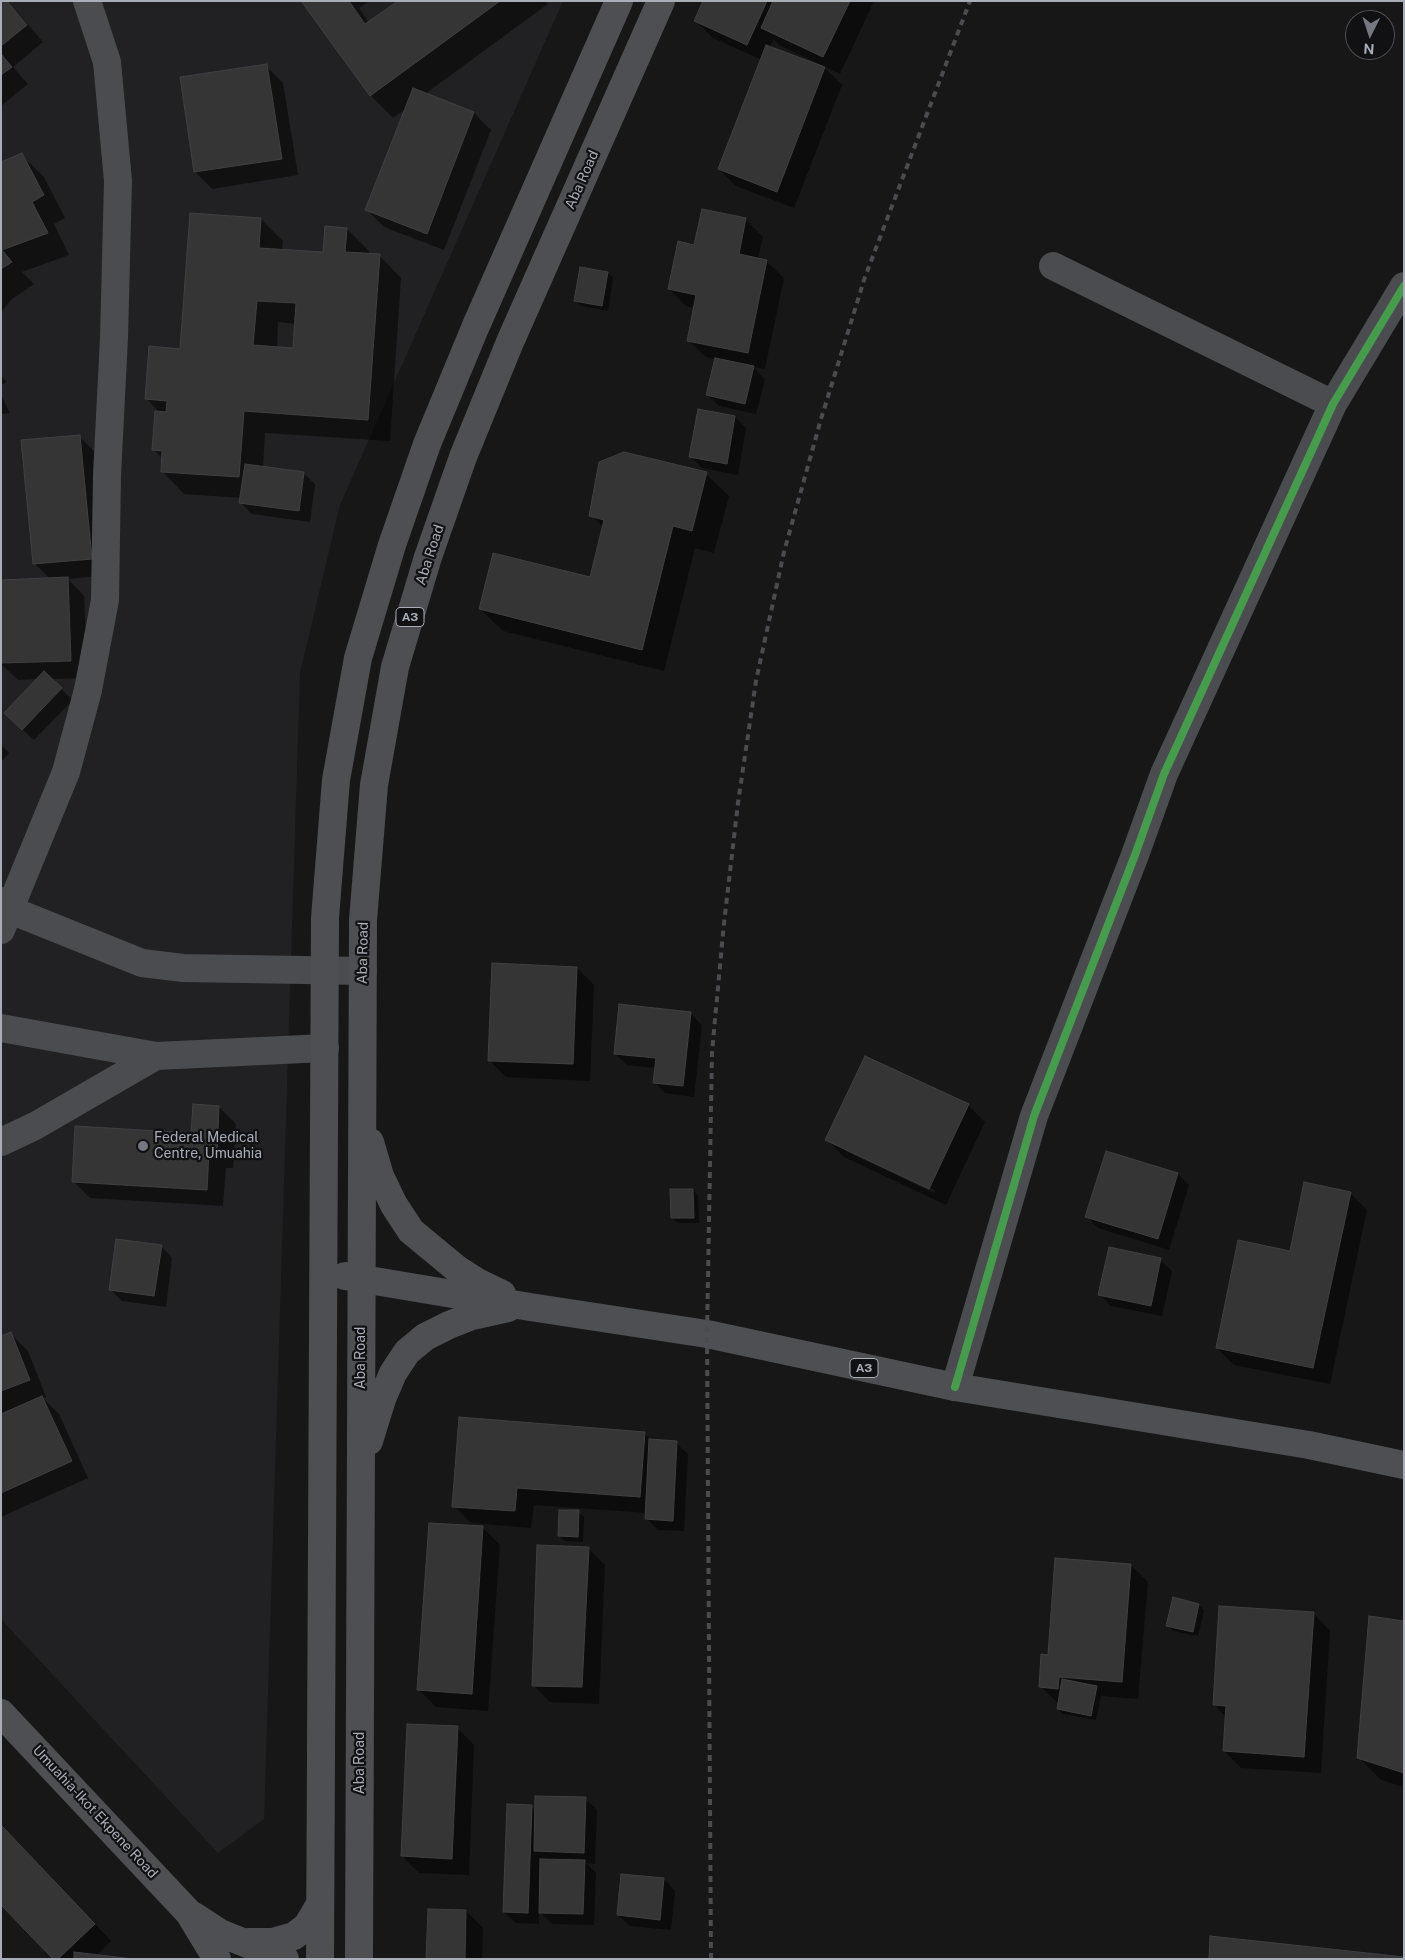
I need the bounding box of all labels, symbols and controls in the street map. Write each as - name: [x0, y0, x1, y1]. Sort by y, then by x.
- north arrow: [1345, 10, 1395, 60]
- text: N: [1363, 41, 1375, 57]
- street label: Aba Road: [562, 148, 602, 212]
- street label: Aba Road: [412, 523, 448, 587]
- road number: A3: [396, 608, 424, 626]
- street label: Aba Road: [354, 922, 372, 984]
- place label: Federal Medical Centre, Umuahia: [154, 1130, 262, 1162]
- marker: Federal Medical Centre, Umuahia: [136, 1139, 150, 1153]
- street label: Aba Road: [353, 1327, 369, 1389]
- road number: A3: [850, 1359, 878, 1378]
- street label: Aba Road: [352, 1732, 368, 1794]
- street label: Umuahia-Ikot Ekpene Road: [29, 1742, 161, 1882]

